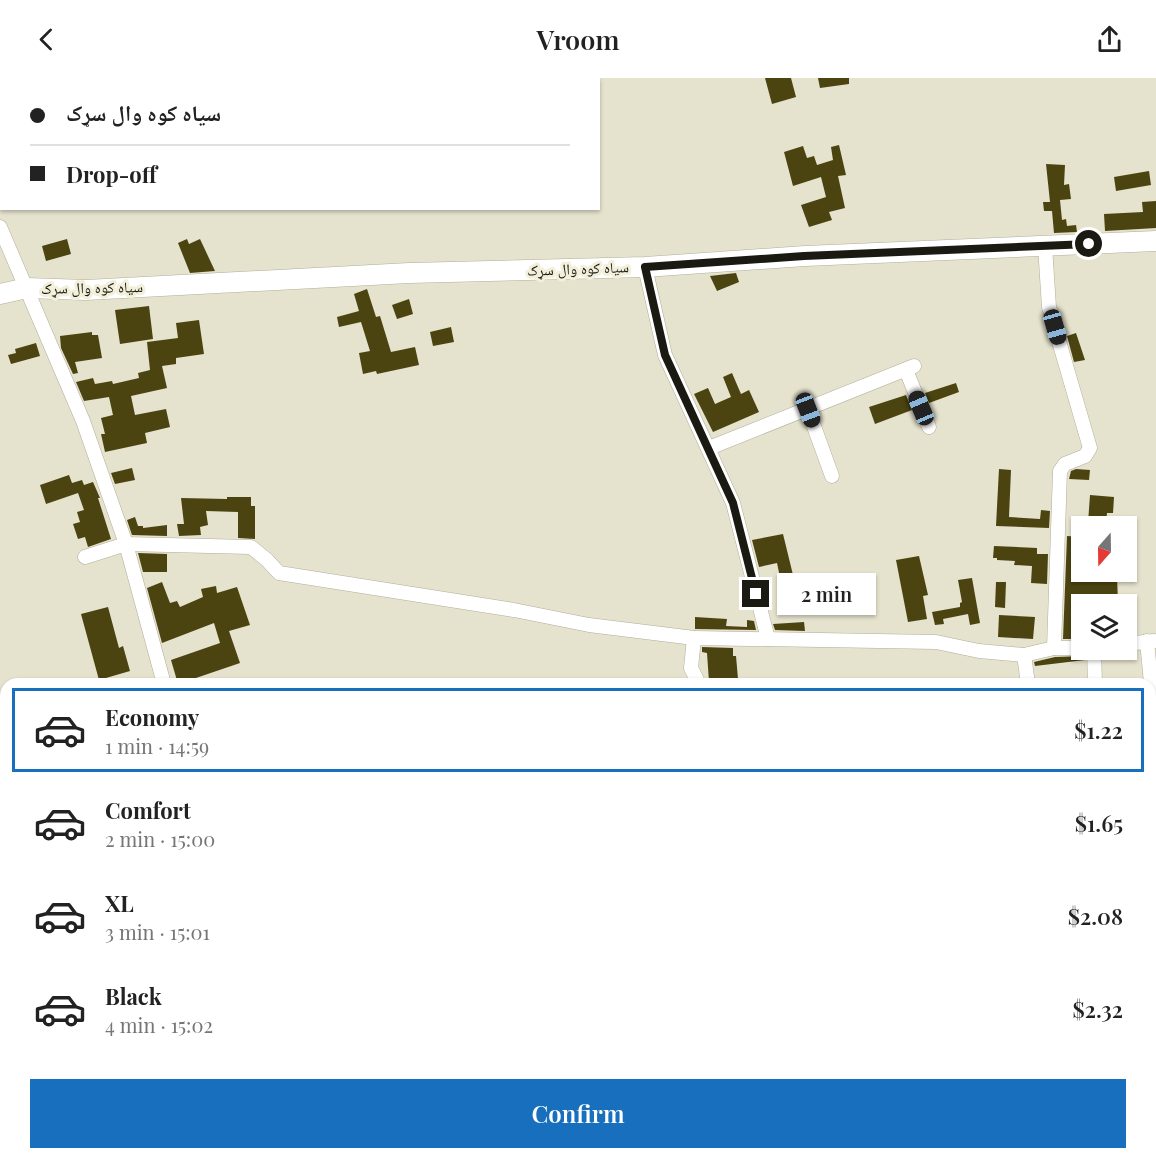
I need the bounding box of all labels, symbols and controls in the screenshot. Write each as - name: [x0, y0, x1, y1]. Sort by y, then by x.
- text: Vroom: [536, 21, 620, 57]
- icon: back: [30, 23, 63, 56]
- icon: share: [1093, 23, 1126, 56]
- text: سیاه کوه وال سړک: [66, 97, 221, 127]
- text: Drop-off: [66, 159, 157, 189]
- route start: [1075, 230, 1102, 257]
- street label: سیاه کوه وال سړک: [527, 256, 629, 281]
- street label: سیاه کوه وال سړک: [41, 276, 143, 299]
- car: [1041, 307, 1069, 347]
- car: [906, 388, 936, 428]
- car: [793, 390, 823, 430]
- north arrow: [1071, 516, 1137, 582]
- map controls: [1071, 516, 1137, 660]
- callout: 2 min: [777, 573, 876, 615]
- route end: [742, 580, 769, 607]
- text: 2 min: [801, 580, 852, 607]
- button: layers: [1071, 594, 1137, 660]
- text: Economy: [105, 702, 199, 732]
- icon: car: [33, 703, 87, 757]
- text: $1.22: [1074, 715, 1123, 745]
- text: 1 min · 14:59: [105, 732, 209, 759]
- text: Comfort: [105, 795, 191, 825]
- icon: car: [33, 796, 87, 850]
- text: $1.65: [1075, 808, 1123, 838]
- text: 2 min · 15:00: [105, 825, 215, 852]
- text: XL: [105, 888, 134, 918]
- icon: car: [33, 889, 87, 943]
- text: $2.08: [1068, 901, 1123, 931]
- text: 3 min · 15:01: [105, 918, 210, 945]
- text: Black: [105, 981, 162, 1011]
- icon: car: [33, 982, 87, 1036]
- text: $2.32: [1073, 994, 1123, 1024]
- text: 4 min · 15:02: [105, 1011, 213, 1038]
- button: Confirm: [30, 1079, 1126, 1148]

